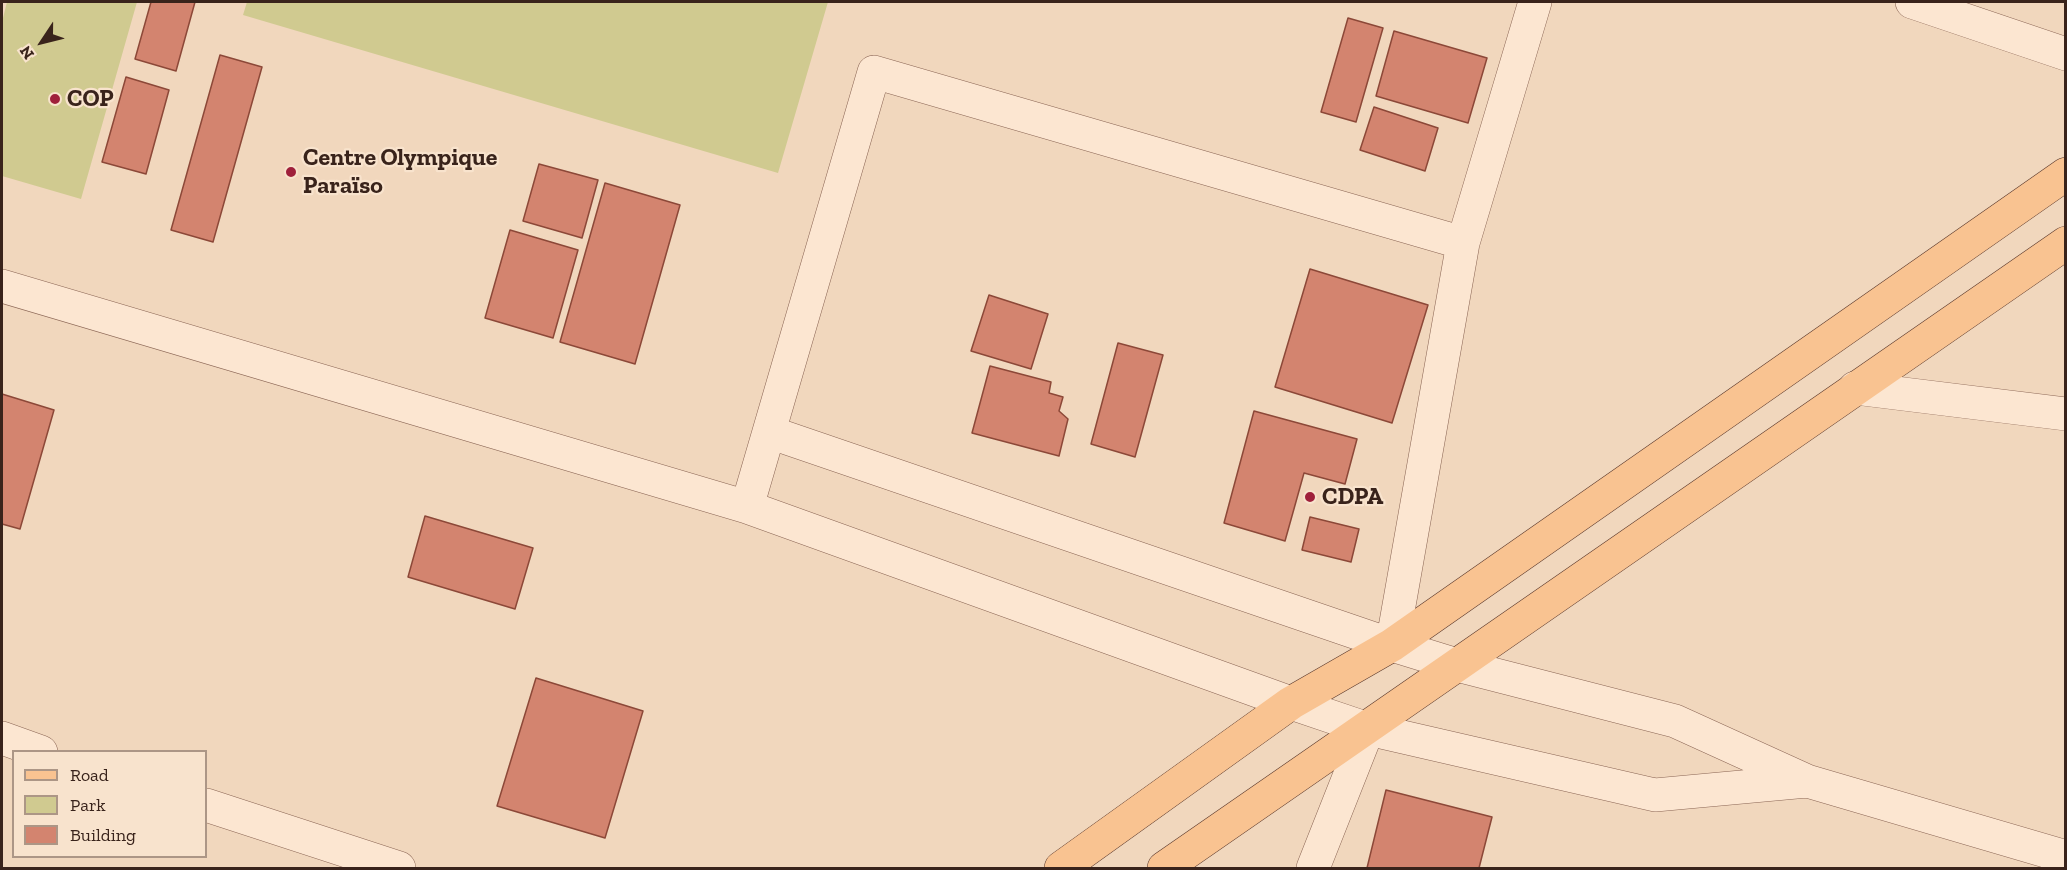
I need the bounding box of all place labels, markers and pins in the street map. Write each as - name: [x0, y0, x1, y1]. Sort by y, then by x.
- place label: COP: [67, 85, 114, 113]
- marker: COP: [48, 92, 62, 106]
- place label: Centre Olympique Paraïso: [303, 144, 497, 200]
- marker: Centre Olympique Paraïso: [284, 165, 298, 179]
- place label: CDPA: [1322, 483, 1383, 511]
- marker: CDPA: [1303, 490, 1317, 504]

